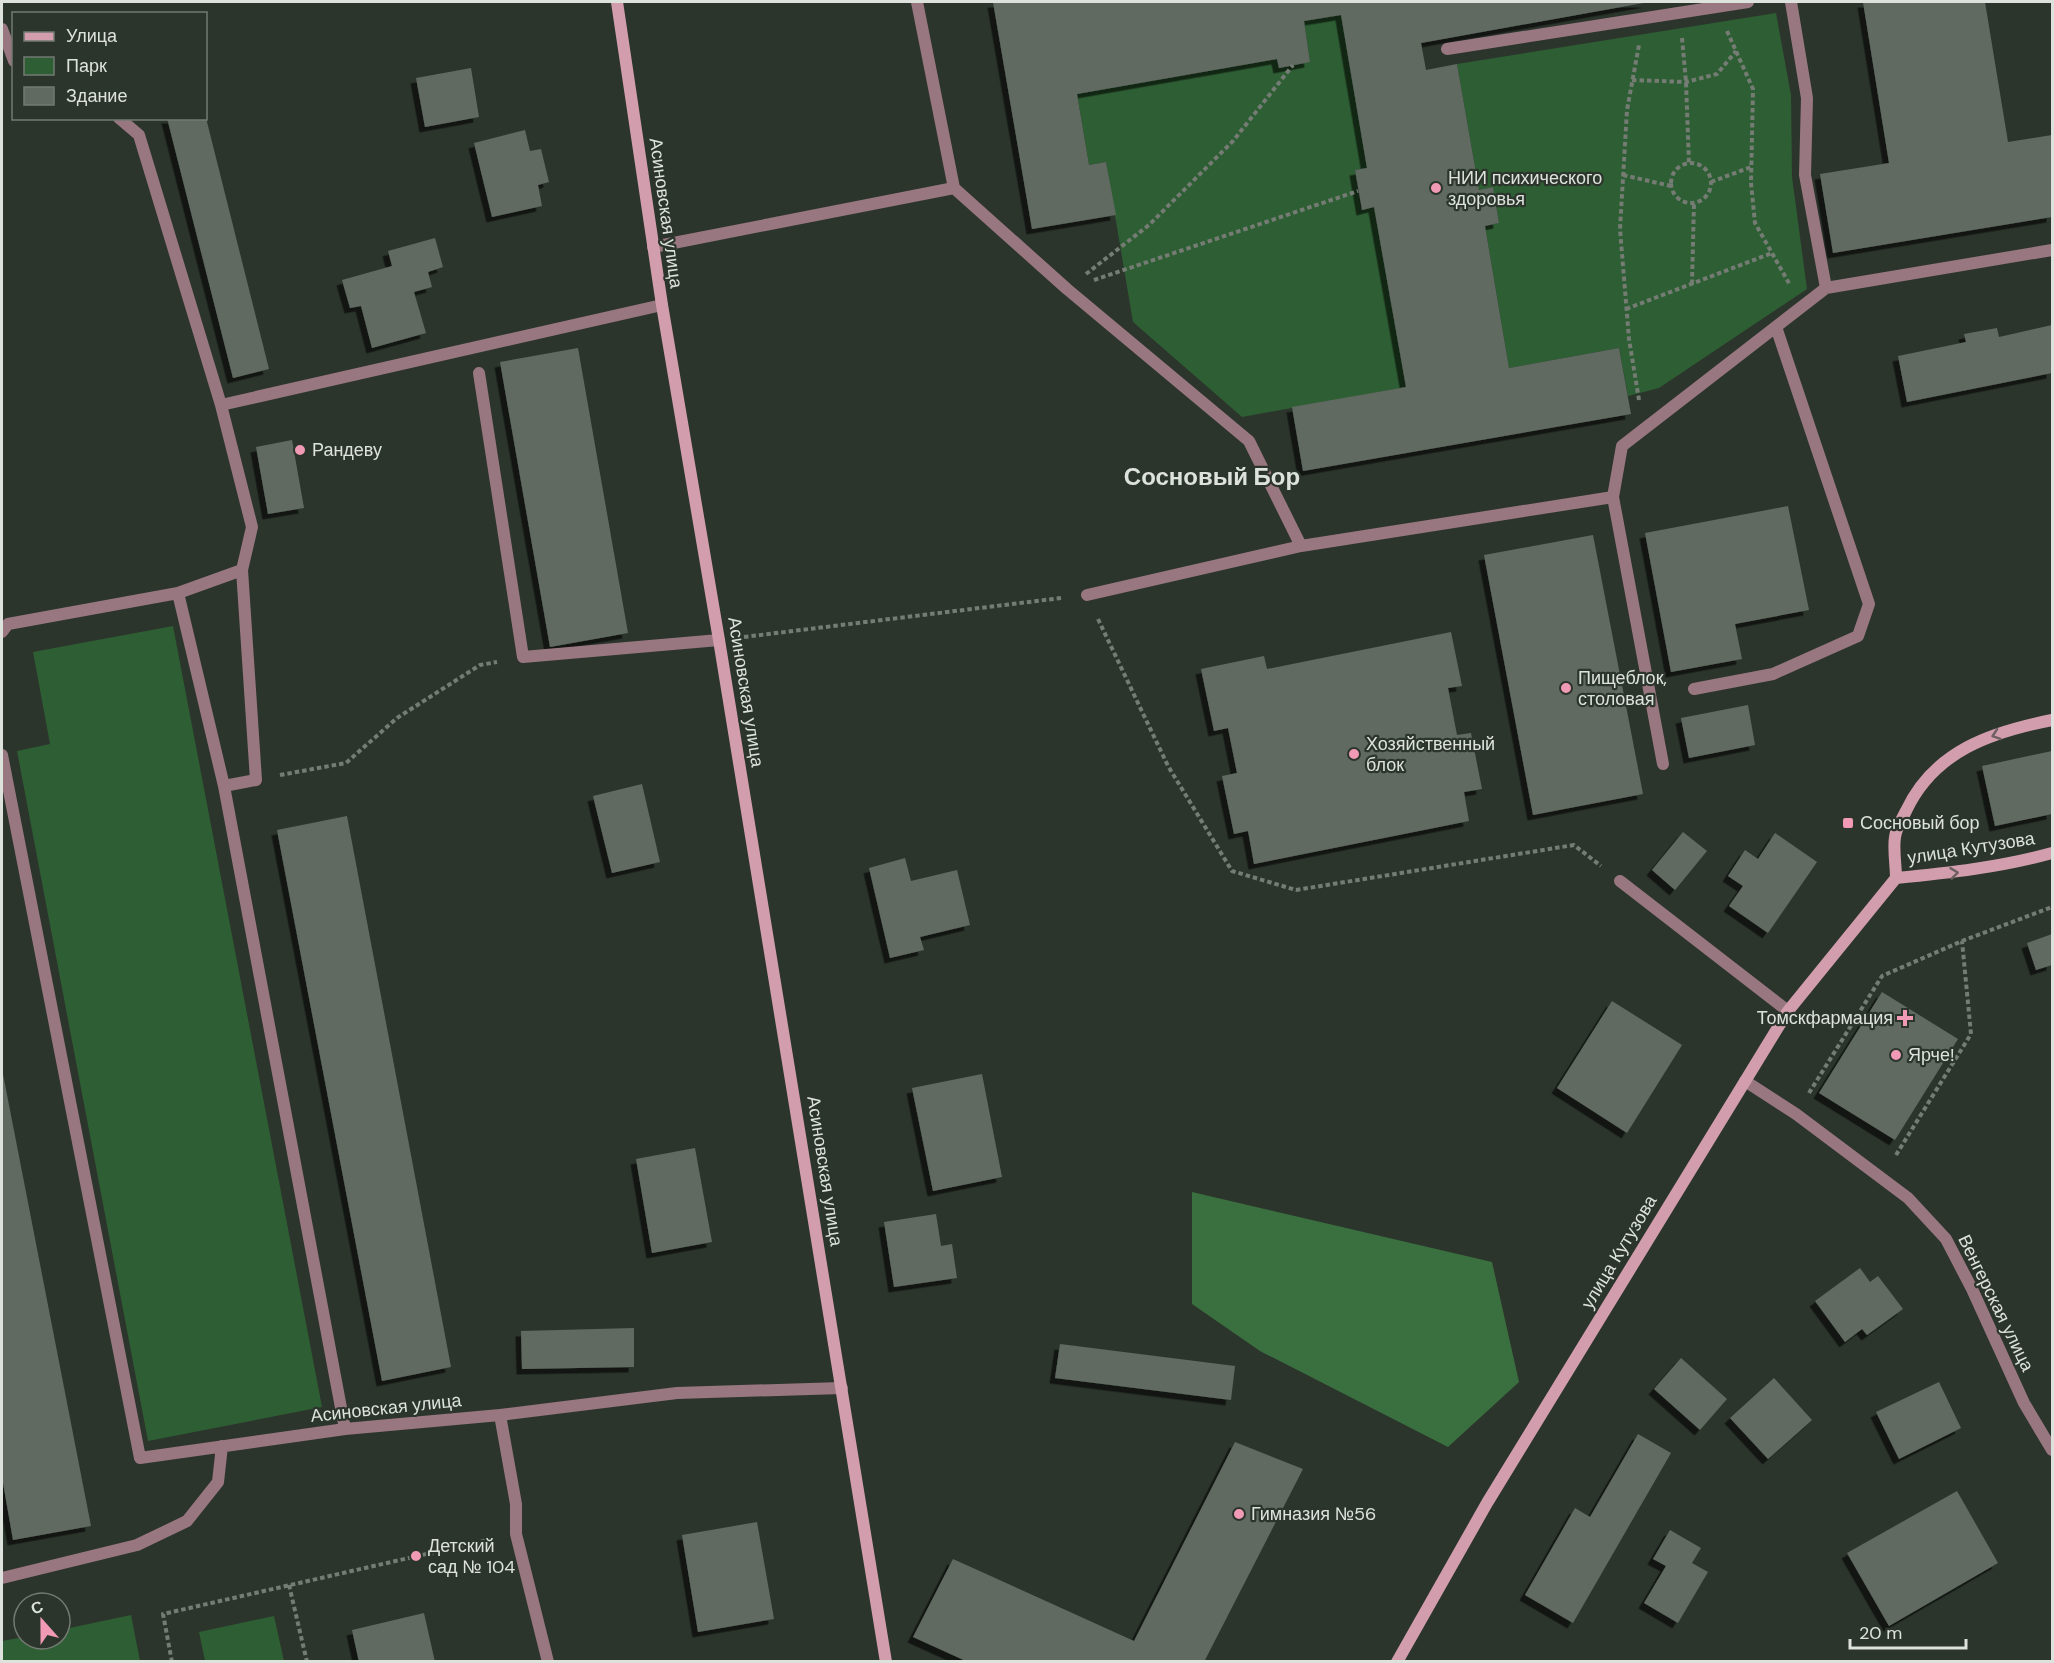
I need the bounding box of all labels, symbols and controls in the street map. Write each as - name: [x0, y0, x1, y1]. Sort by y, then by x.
- legend: [12, 12, 207, 120]
- text: Улица: [66, 24, 118, 48]
- text: Парк: [66, 54, 107, 78]
- text: Здание: [66, 84, 127, 108]
- street label: Асиновская улица: [644, 136, 689, 291]
- place label: НИИ психического здоровья: [1448, 166, 1602, 211]
- marker: НИИ психического здоровья: [1429, 181, 1443, 195]
- place label: Рандеву: [312, 438, 382, 462]
- marker: Рандеву: [293, 443, 307, 457]
- district label: Сосновый Бор: [1124, 461, 1300, 492]
- street label: Асиновская улица: [722, 615, 770, 770]
- place label: Пищеблок, столовая: [1578, 666, 1667, 711]
- marker: Пищеблок, столовая: [1559, 681, 1573, 695]
- one-way arrow: [1991, 728, 2002, 740]
- place label: Хозяйственный блок: [1366, 732, 1495, 777]
- marker: Хозяйственный блок: [1347, 747, 1361, 761]
- place label: Сосновый бор: [1860, 811, 1980, 835]
- marker: Сосновый бор: [1841, 816, 1855, 830]
- street label: улица Кутузова: [1906, 826, 2037, 870]
- one-way arrow: [1950, 867, 1959, 879]
- place label: Томскфармация: [1757, 1006, 1893, 1030]
- marker: Томскфармация: [1898, 1011, 1912, 1025]
- place label: Ярче!: [1908, 1043, 1955, 1067]
- marker: Ярче!: [1889, 1048, 1903, 1062]
- street label: Асиновская улица: [801, 1094, 849, 1249]
- street label: улица Кутузова: [1576, 1190, 1663, 1313]
- street label: Венгерская улица: [1952, 1231, 2040, 1376]
- street label: Асиновская улица: [309, 1388, 464, 1428]
- place label: Гимназия №56: [1251, 1502, 1376, 1526]
- marker: Гимназия №56: [1232, 1507, 1246, 1521]
- place label: Детский сад № 104: [428, 1534, 515, 1579]
- marker: Детский сад № 104: [409, 1549, 423, 1563]
- north arrow: [12, 1591, 72, 1651]
- text: С: [28, 1595, 46, 1619]
- scale bar: [1850, 1612, 1966, 1650]
- text: 20 m: [1859, 1621, 1902, 1645]

